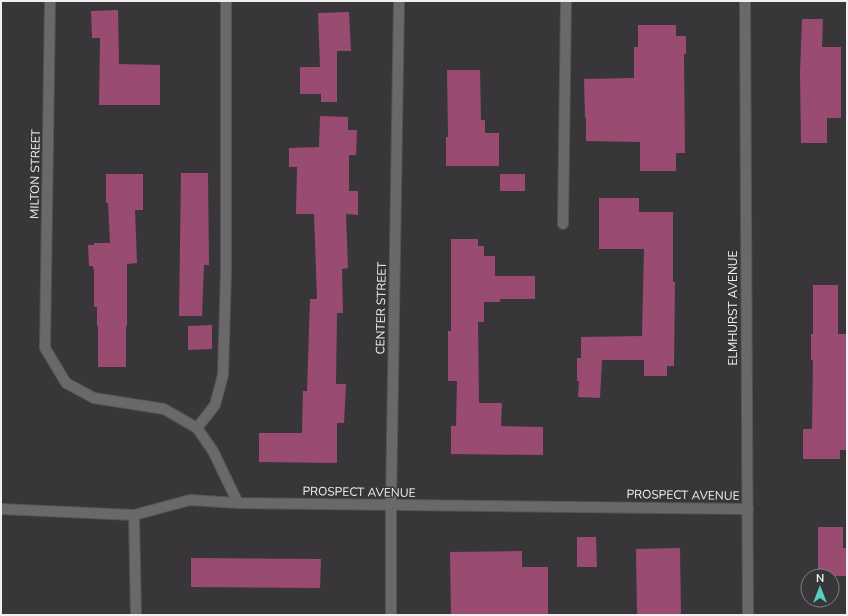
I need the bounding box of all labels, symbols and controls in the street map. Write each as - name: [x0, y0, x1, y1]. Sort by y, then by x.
- street label: MILTON STREET: [26, 128, 44, 219]
- street label: ELMHURST AVENUE: [725, 250, 741, 366]
- street label: CENTER STREET: [372, 261, 390, 355]
- street label: PROSPECT AVENUE: [302, 483, 416, 501]
- street label: PROSPECT AVENUE: [626, 486, 740, 504]
- north arrow: [800, 568, 840, 608]
- text: N: [816, 571, 824, 586]

